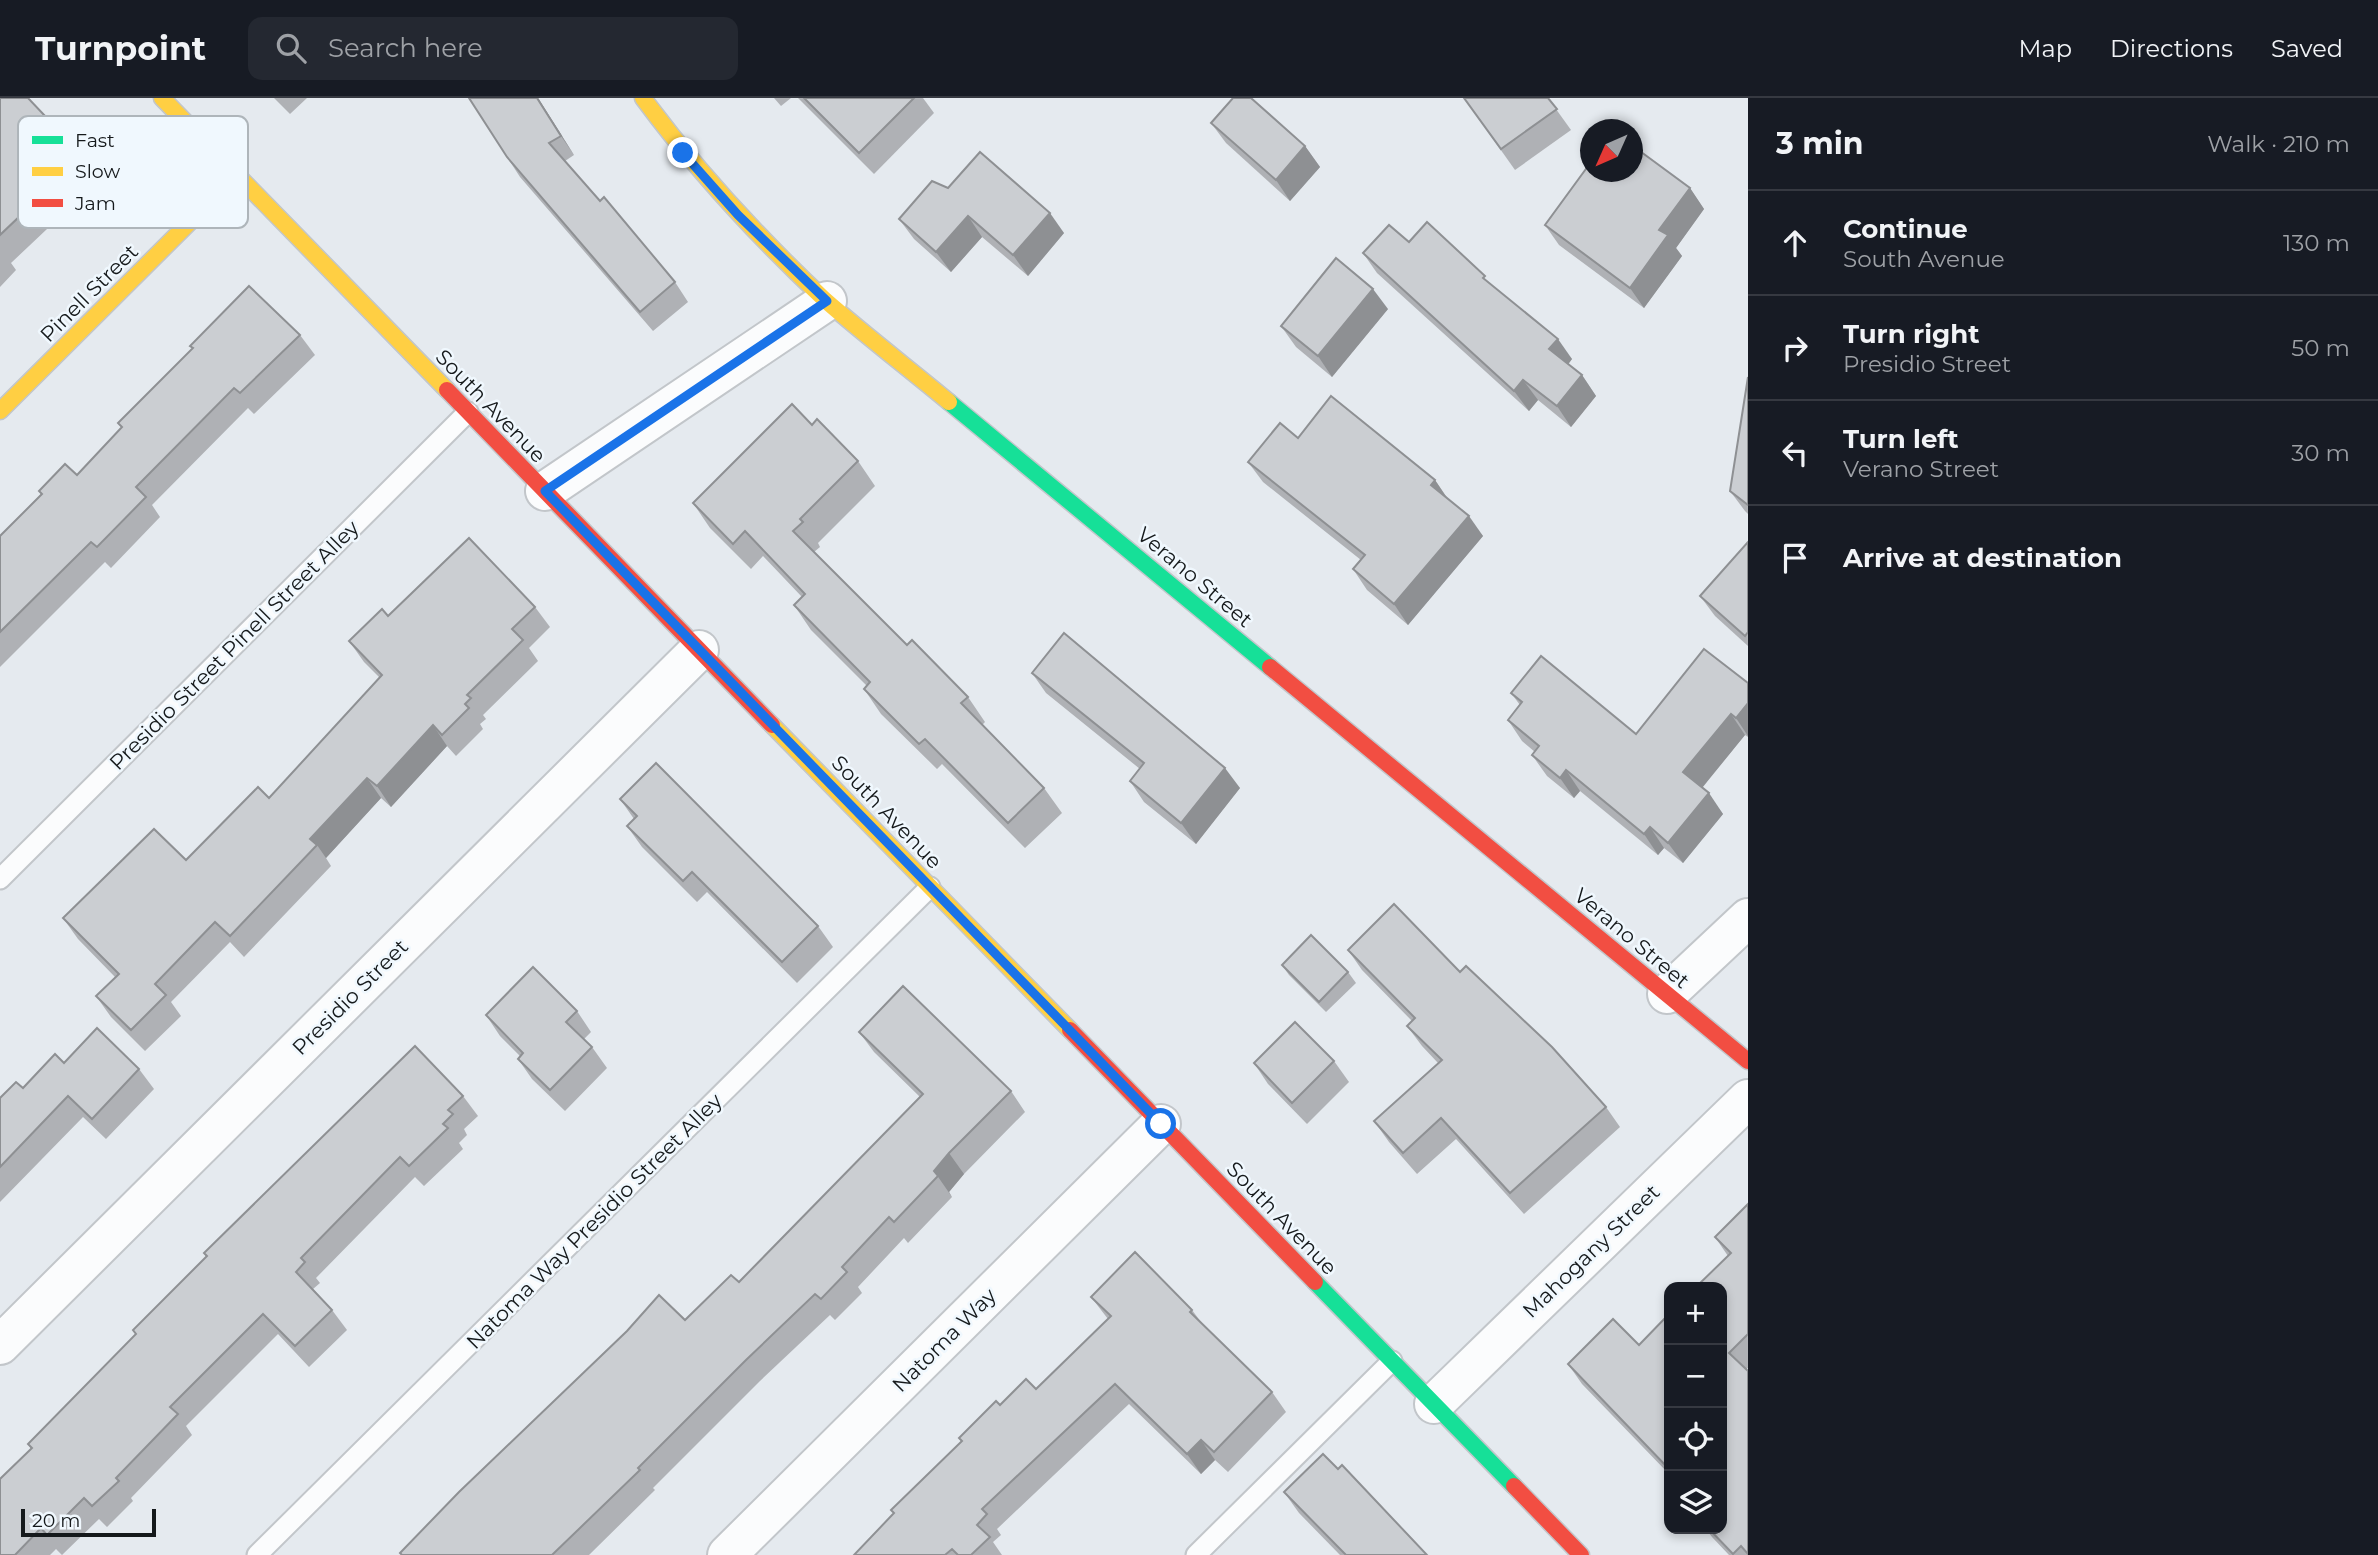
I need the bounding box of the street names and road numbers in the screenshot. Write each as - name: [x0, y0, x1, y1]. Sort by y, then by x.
- street label: Pinell Street: [35, 239, 143, 347]
- street label: South Avenue: [431, 344, 551, 468]
- street label: Presidio Street Pinell Street Alley: [104, 515, 364, 775]
- street label: Verano Street: [1132, 522, 1258, 632]
- street label: South Avenue: [827, 750, 947, 874]
- street label: Verano Street: [1569, 883, 1695, 993]
- street label: Presidio Street: [287, 934, 413, 1060]
- street label: Natoma Way Presidio Street Alley: [461, 1088, 727, 1354]
- street label: South Avenue: [1222, 1156, 1342, 1280]
- street label: Mahogany Street: [1517, 1179, 1665, 1323]
- street label: Natoma Way: [887, 1282, 1002, 1397]

